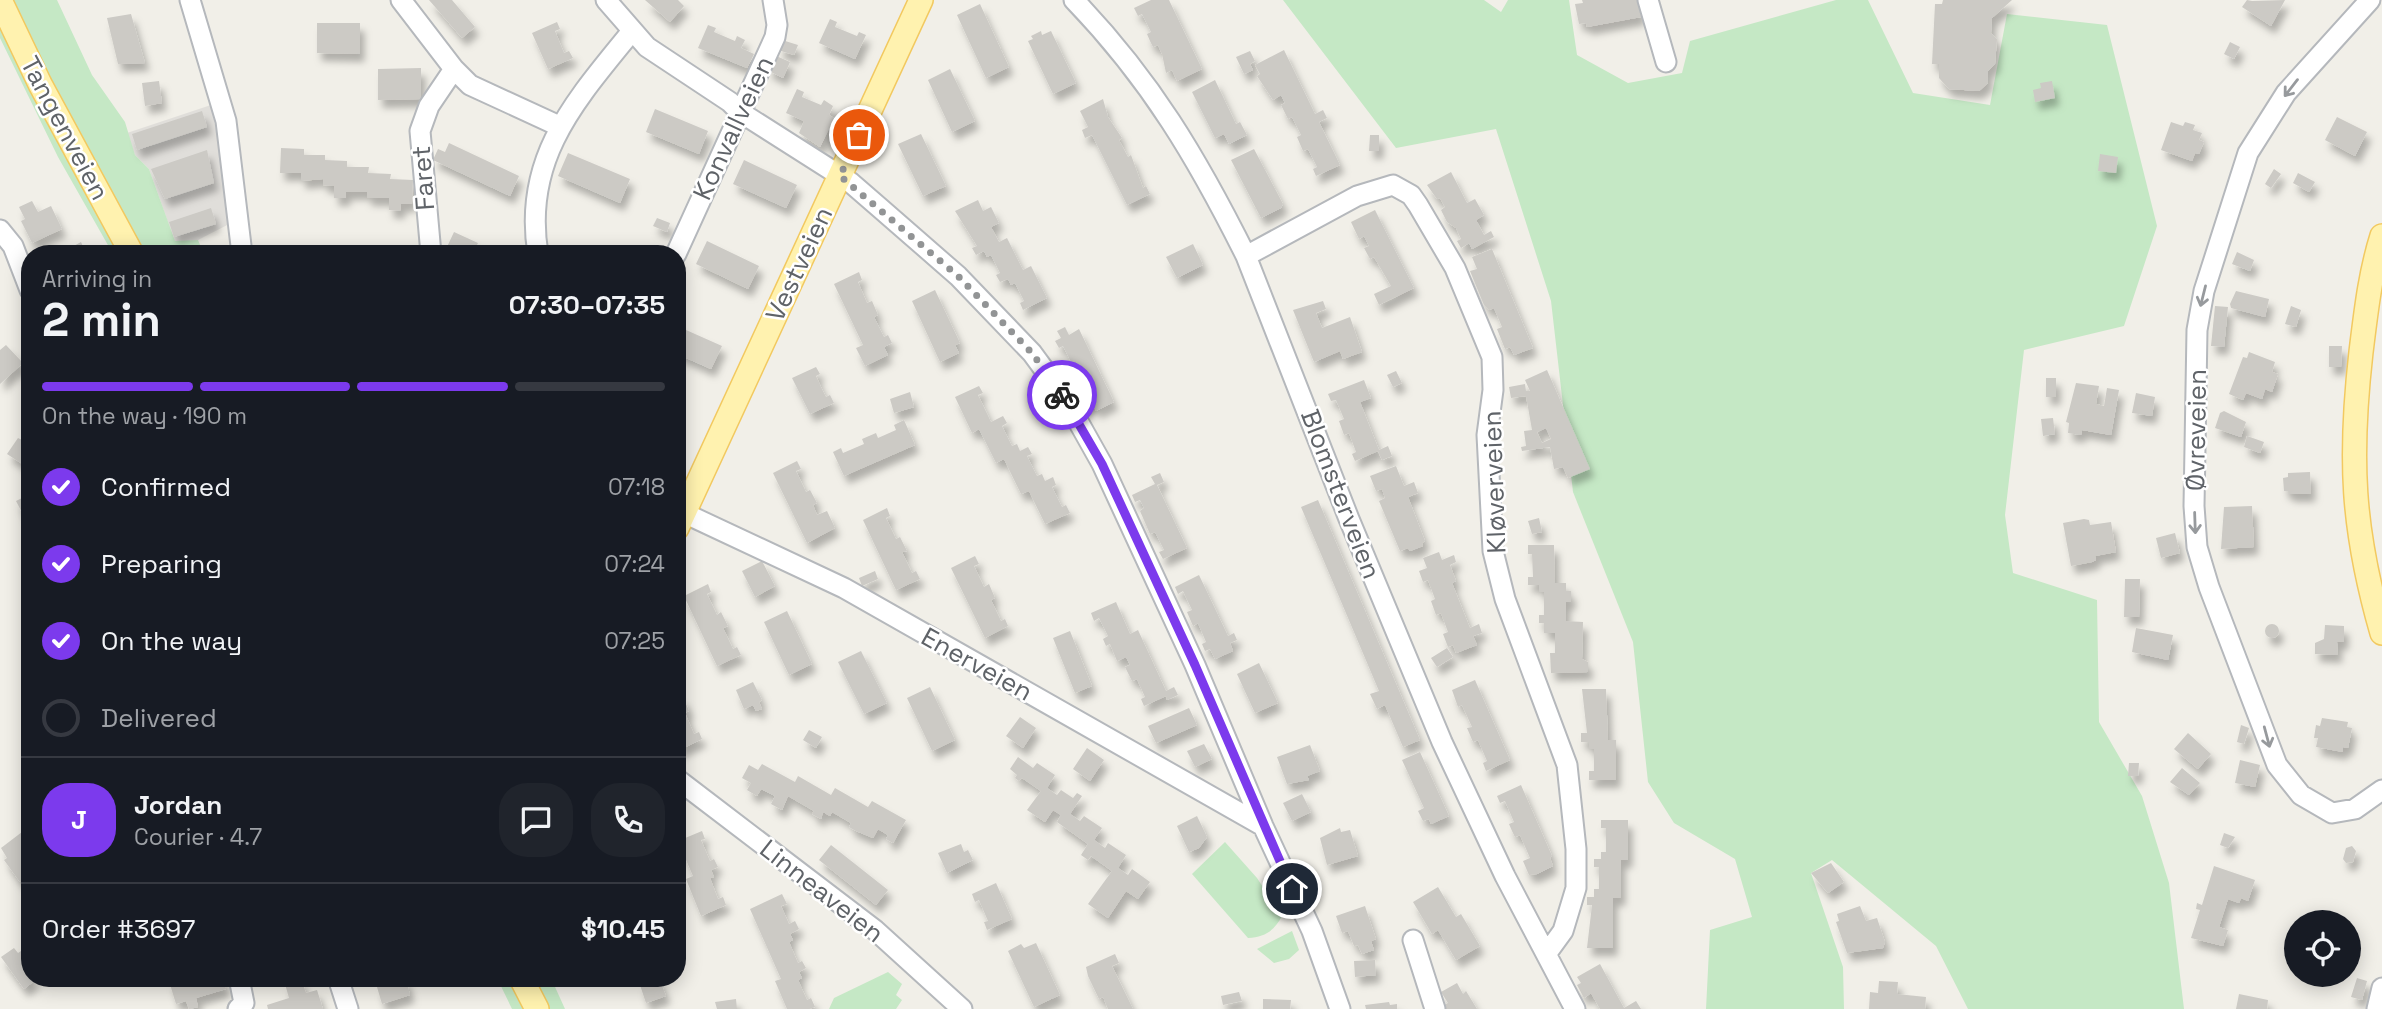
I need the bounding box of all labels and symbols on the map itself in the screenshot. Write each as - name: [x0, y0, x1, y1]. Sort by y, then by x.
- street label: Tangenveien: [13, 50, 117, 206]
- street label: Konvallveien: [685, 51, 781, 205]
- one-way arrow: [2283, 79, 2298, 97]
- pin: [829, 105, 889, 165]
- street label: Faret: [404, 144, 442, 212]
- street label: Vestveien: [758, 201, 840, 327]
- one-way arrow: [2196, 284, 2209, 307]
- courier: [1027, 360, 1097, 430]
- street label: Øvreveien: [2178, 369, 2214, 491]
- street label: Blomsterveien: [1293, 405, 1389, 583]
- street label: Kløverveien: [1475, 410, 1513, 554]
- one-way arrow: [2189, 511, 2202, 534]
- street label: Enerveien: [915, 619, 1039, 709]
- one-way arrow: [2262, 726, 2275, 748]
- street label: Linneaveien: [753, 832, 891, 950]
- pin: [1262, 859, 1322, 919]

